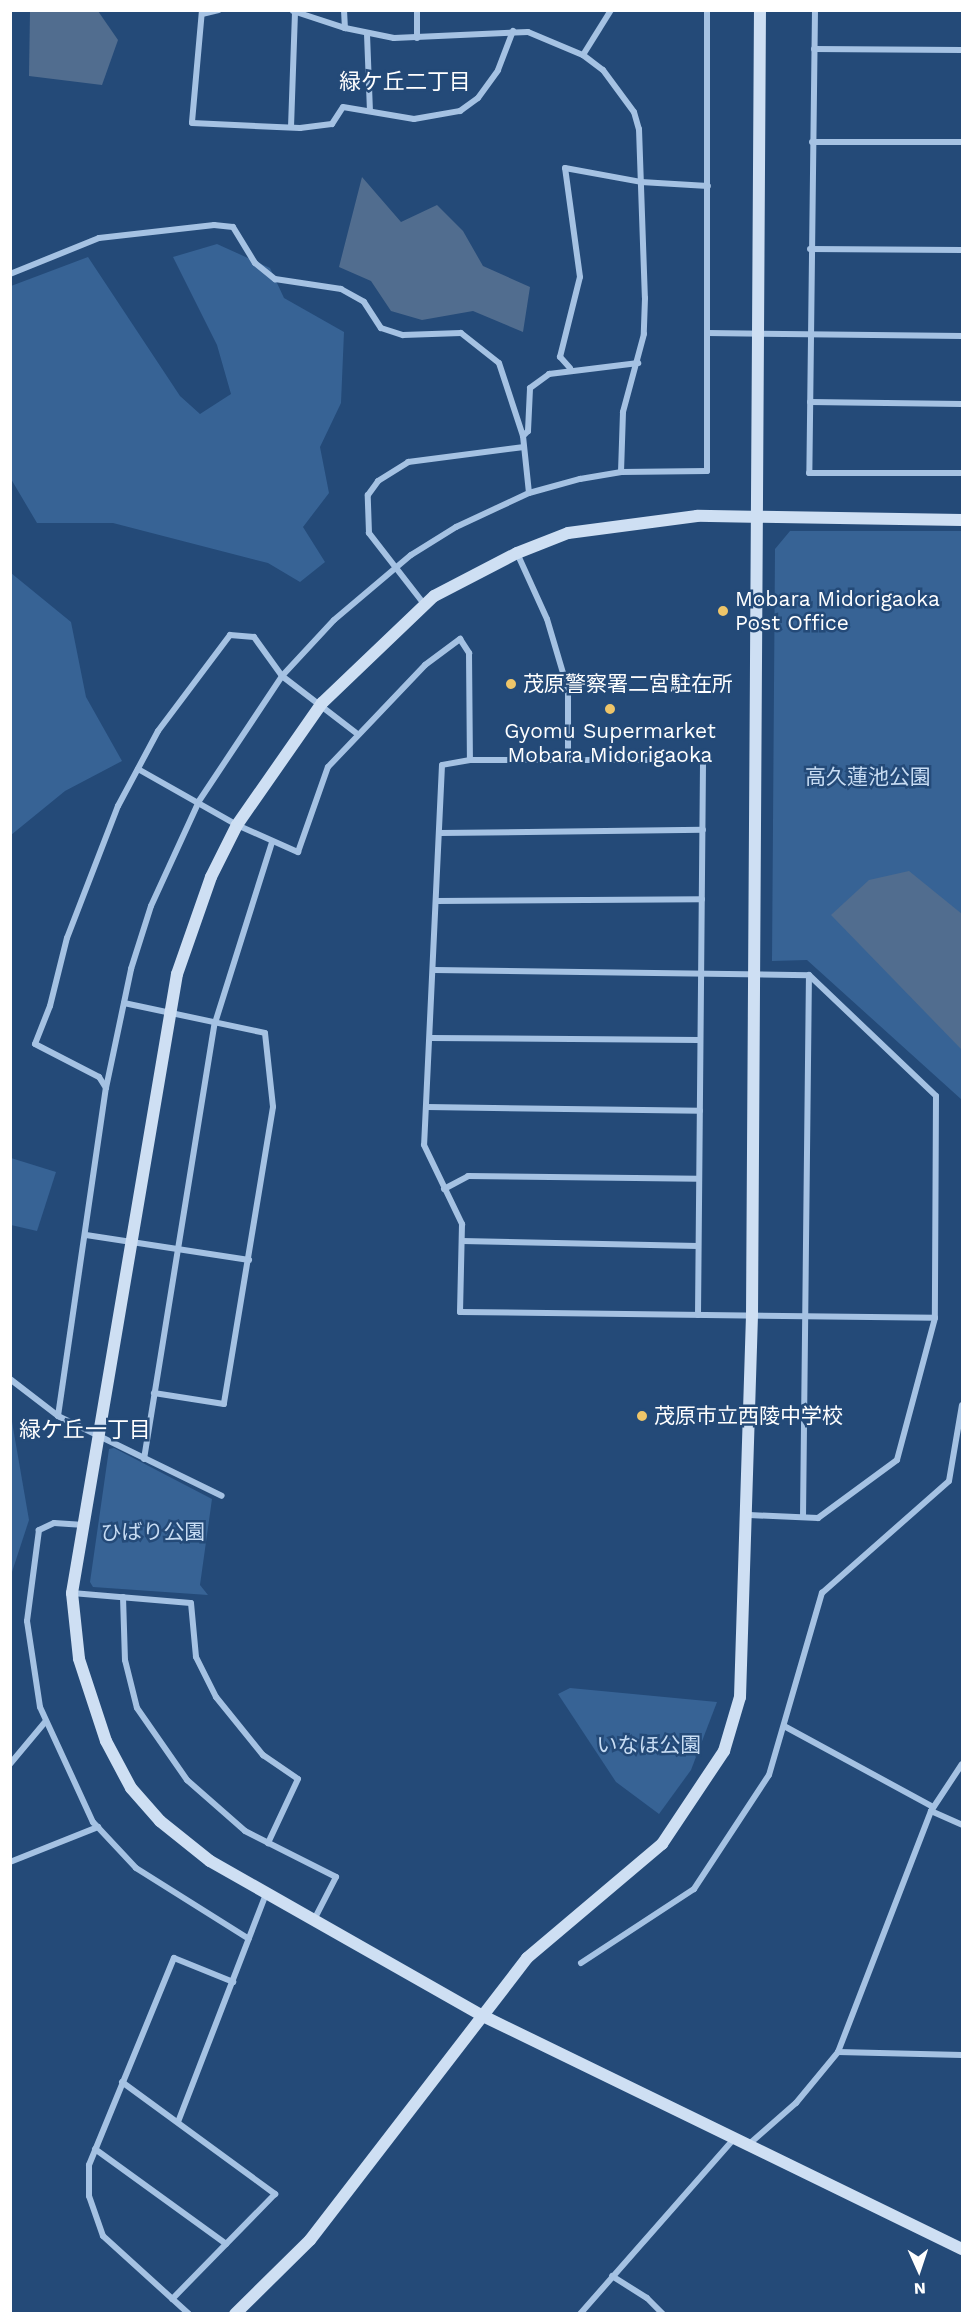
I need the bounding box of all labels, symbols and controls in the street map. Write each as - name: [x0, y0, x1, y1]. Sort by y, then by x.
- district label: 緑ケ丘二丁目: [339, 69, 471, 95]
- place label: Mobara Midorigaoka Post Office: [735, 586, 940, 636]
- marker: Mobara Midorigaoka Post Office: [716, 604, 730, 618]
- place label: 茂原警察署二宮駐在所: [523, 671, 733, 697]
- marker: 茂原警察署二宮駐在所: [504, 677, 518, 691]
- marker: Gyomu Supermarket Mobara Midorigaoka: [603, 702, 617, 716]
- place label: Gyomu Supermarket Mobara Midorigaoka: [504, 718, 716, 768]
- park label: 高久蓮池公園: [805, 764, 931, 790]
- place label: 茂原市立西陵中学校: [654, 1403, 843, 1429]
- marker: 茂原市立西陵中学校: [635, 1409, 649, 1423]
- district label: 緑ケ丘一丁目: [19, 1417, 151, 1443]
- park label: ひばり公園: [101, 1519, 205, 1545]
- park label: いなほ公園: [597, 1732, 701, 1758]
- north arrow: [889, 2240, 949, 2300]
- text: N: [914, 2279, 926, 2298]

